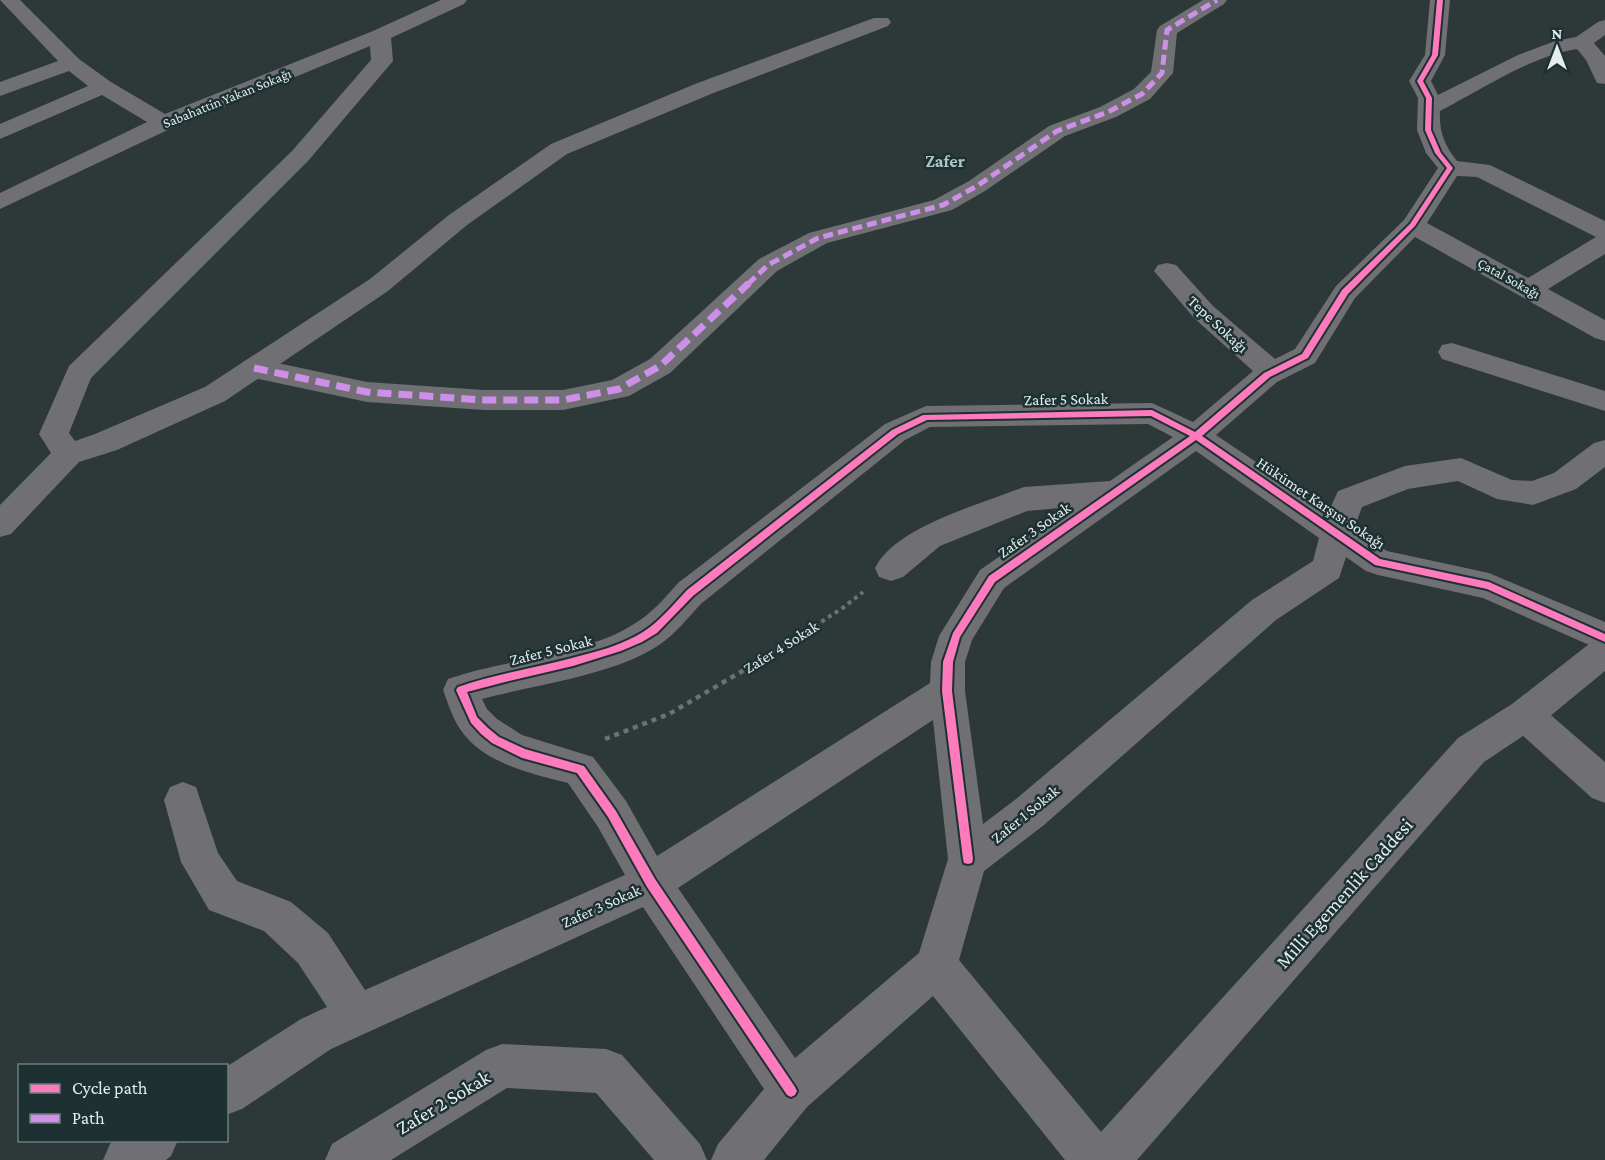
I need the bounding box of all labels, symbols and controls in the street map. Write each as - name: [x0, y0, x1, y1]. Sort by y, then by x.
- north arrow: [1527, 18, 1587, 78]
- text: N: [1552, 25, 1563, 42]
- street label: Sabahattin Yakan Sokağı: [160, 65, 294, 131]
- district label: Zafer: [925, 151, 965, 171]
- street label: Çatal Sokağı: [1475, 254, 1543, 302]
- street label: Tepe Sokağı: [1184, 292, 1252, 357]
- street label: Zafer 5 Sokak: [1024, 390, 1109, 408]
- street label: Hükümet Karşısı Sokağı: [1253, 454, 1389, 553]
- street label: Zafer 3 Sokak: [994, 499, 1074, 561]
- street label: Zafer 4 Sokak: [740, 617, 822, 677]
- street label: Zafer 5 Sokak: [508, 631, 594, 668]
- street label: Zafer 1 Sokak: [988, 781, 1063, 847]
- street label: Milli Egemenlik Caddesi: [1271, 814, 1418, 973]
- street label: Zafer 3 Sokak: [559, 881, 643, 931]
- legend: [18, 1064, 228, 1142]
- street label: Zafer 2 Sokak: [392, 1065, 494, 1139]
- text: Cycle path: [72, 1078, 148, 1098]
- text: Path: [72, 1108, 105, 1128]

